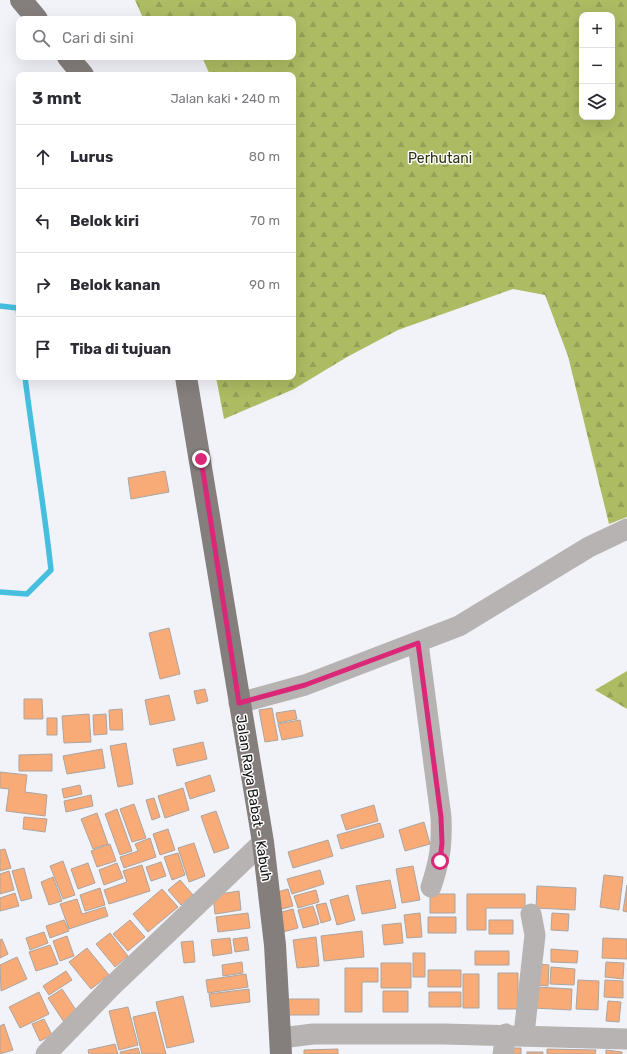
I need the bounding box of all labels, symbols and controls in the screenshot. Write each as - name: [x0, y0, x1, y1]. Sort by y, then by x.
- map controls: [579, 12, 615, 120]
- button: +: [579, 12, 615, 48]
- search box: [16, 16, 296, 60]
- icon: search: [30, 27, 52, 49]
- text: Cari di sini: [62, 29, 134, 47]
- button: −: [579, 48, 615, 84]
- button: layers: [579, 84, 615, 120]
- text: 3 mnt: [32, 88, 81, 108]
- text: Jalan kaki · 240 m: [170, 91, 280, 106]
- icon: ahead: [32, 146, 54, 168]
- text: Lurus: [70, 148, 113, 166]
- text: 80 m: [249, 149, 280, 164]
- park label: Perhutani: [408, 150, 472, 167]
- icon: left: [32, 210, 54, 232]
- text: Belok kiri: [70, 212, 139, 230]
- text: 70 m: [250, 213, 280, 228]
- icon: right: [32, 274, 54, 296]
- text: Belok kanan: [70, 276, 160, 294]
- text: 90 m: [249, 277, 280, 292]
- icon: arrive: [32, 338, 54, 360]
- text: Tiba di tujuan: [70, 340, 171, 358]
- route end: [192, 450, 210, 468]
- street label: Jalan Raya Babat - Kabuh: [232, 714, 275, 883]
- route start: [431, 852, 449, 870]

